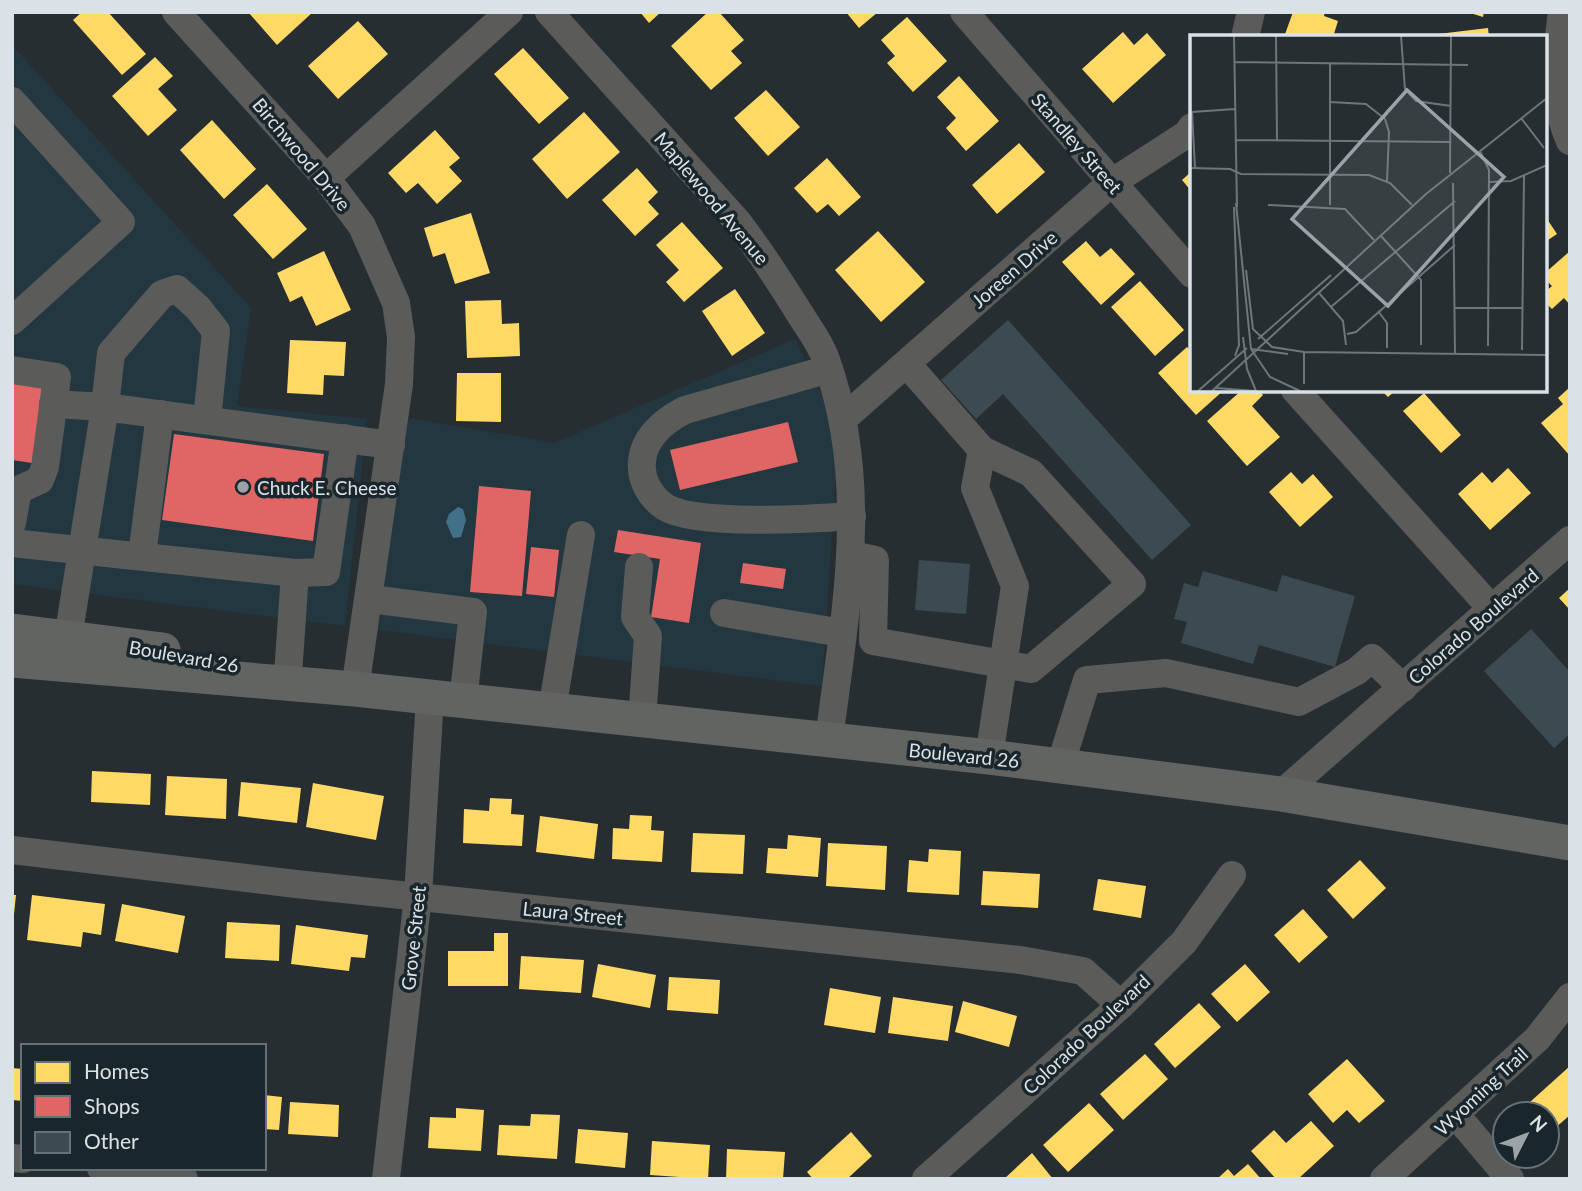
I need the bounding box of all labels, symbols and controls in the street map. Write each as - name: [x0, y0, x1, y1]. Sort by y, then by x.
- inset map: [1190, 35, 1547, 392]
- street label: Standley Street: [1027, 88, 1127, 198]
- street label: Birchwood Drive: [248, 93, 356, 215]
- street label: Maplewood Avenue: [650, 127, 774, 269]
- street label: Joreen Drive: [967, 226, 1061, 312]
- place label: Chuck E. Cheese: [257, 476, 396, 499]
- marker: Chuck E. Cheese: [235, 479, 251, 495]
- street label: Colorado Boulevard: [1403, 563, 1543, 689]
- street label: Boulevard 26: [127, 635, 241, 677]
- street label: Boulevard 26: [908, 738, 1020, 772]
- street label: Grove Street: [396, 884, 430, 992]
- street label: Laura Street: [522, 896, 625, 930]
- street label: Colorado Boulevard: [1018, 969, 1154, 1099]
- street label: Wyoming Trail: [1430, 1042, 1532, 1140]
- legend: [21, 1044, 266, 1170]
- text: Homes: [84, 1058, 149, 1083]
- text: Shops: [84, 1093, 140, 1118]
- north arrow: [1491, 1100, 1561, 1170]
- text: N: [1526, 1110, 1552, 1136]
- text: Other: [84, 1128, 139, 1153]

